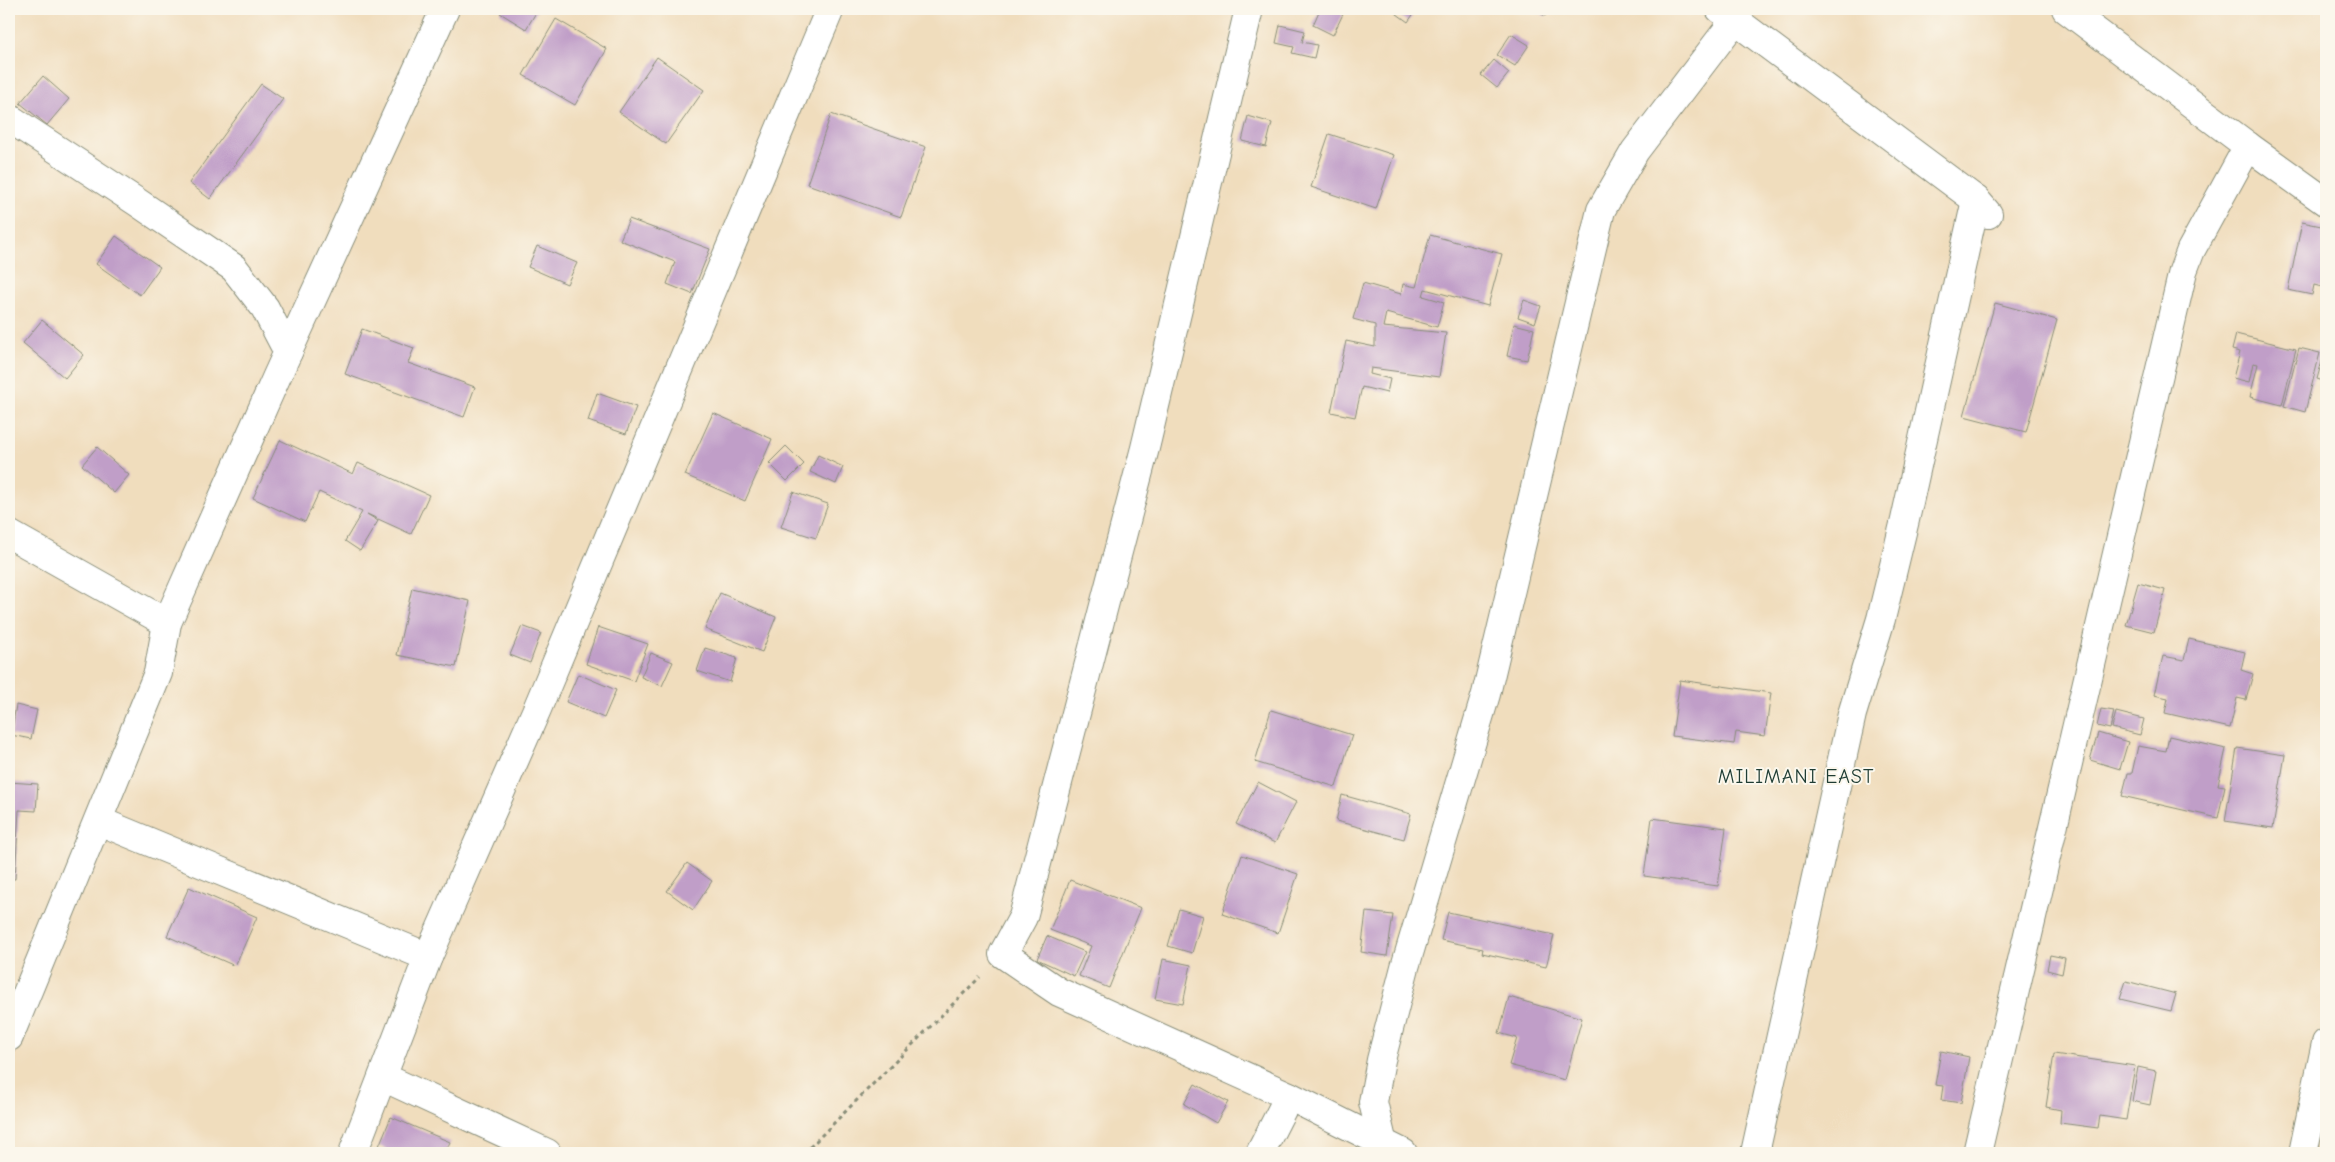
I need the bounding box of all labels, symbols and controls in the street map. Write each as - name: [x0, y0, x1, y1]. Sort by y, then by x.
- district label: MILIMANI EAST: [1718, 765, 1874, 788]

